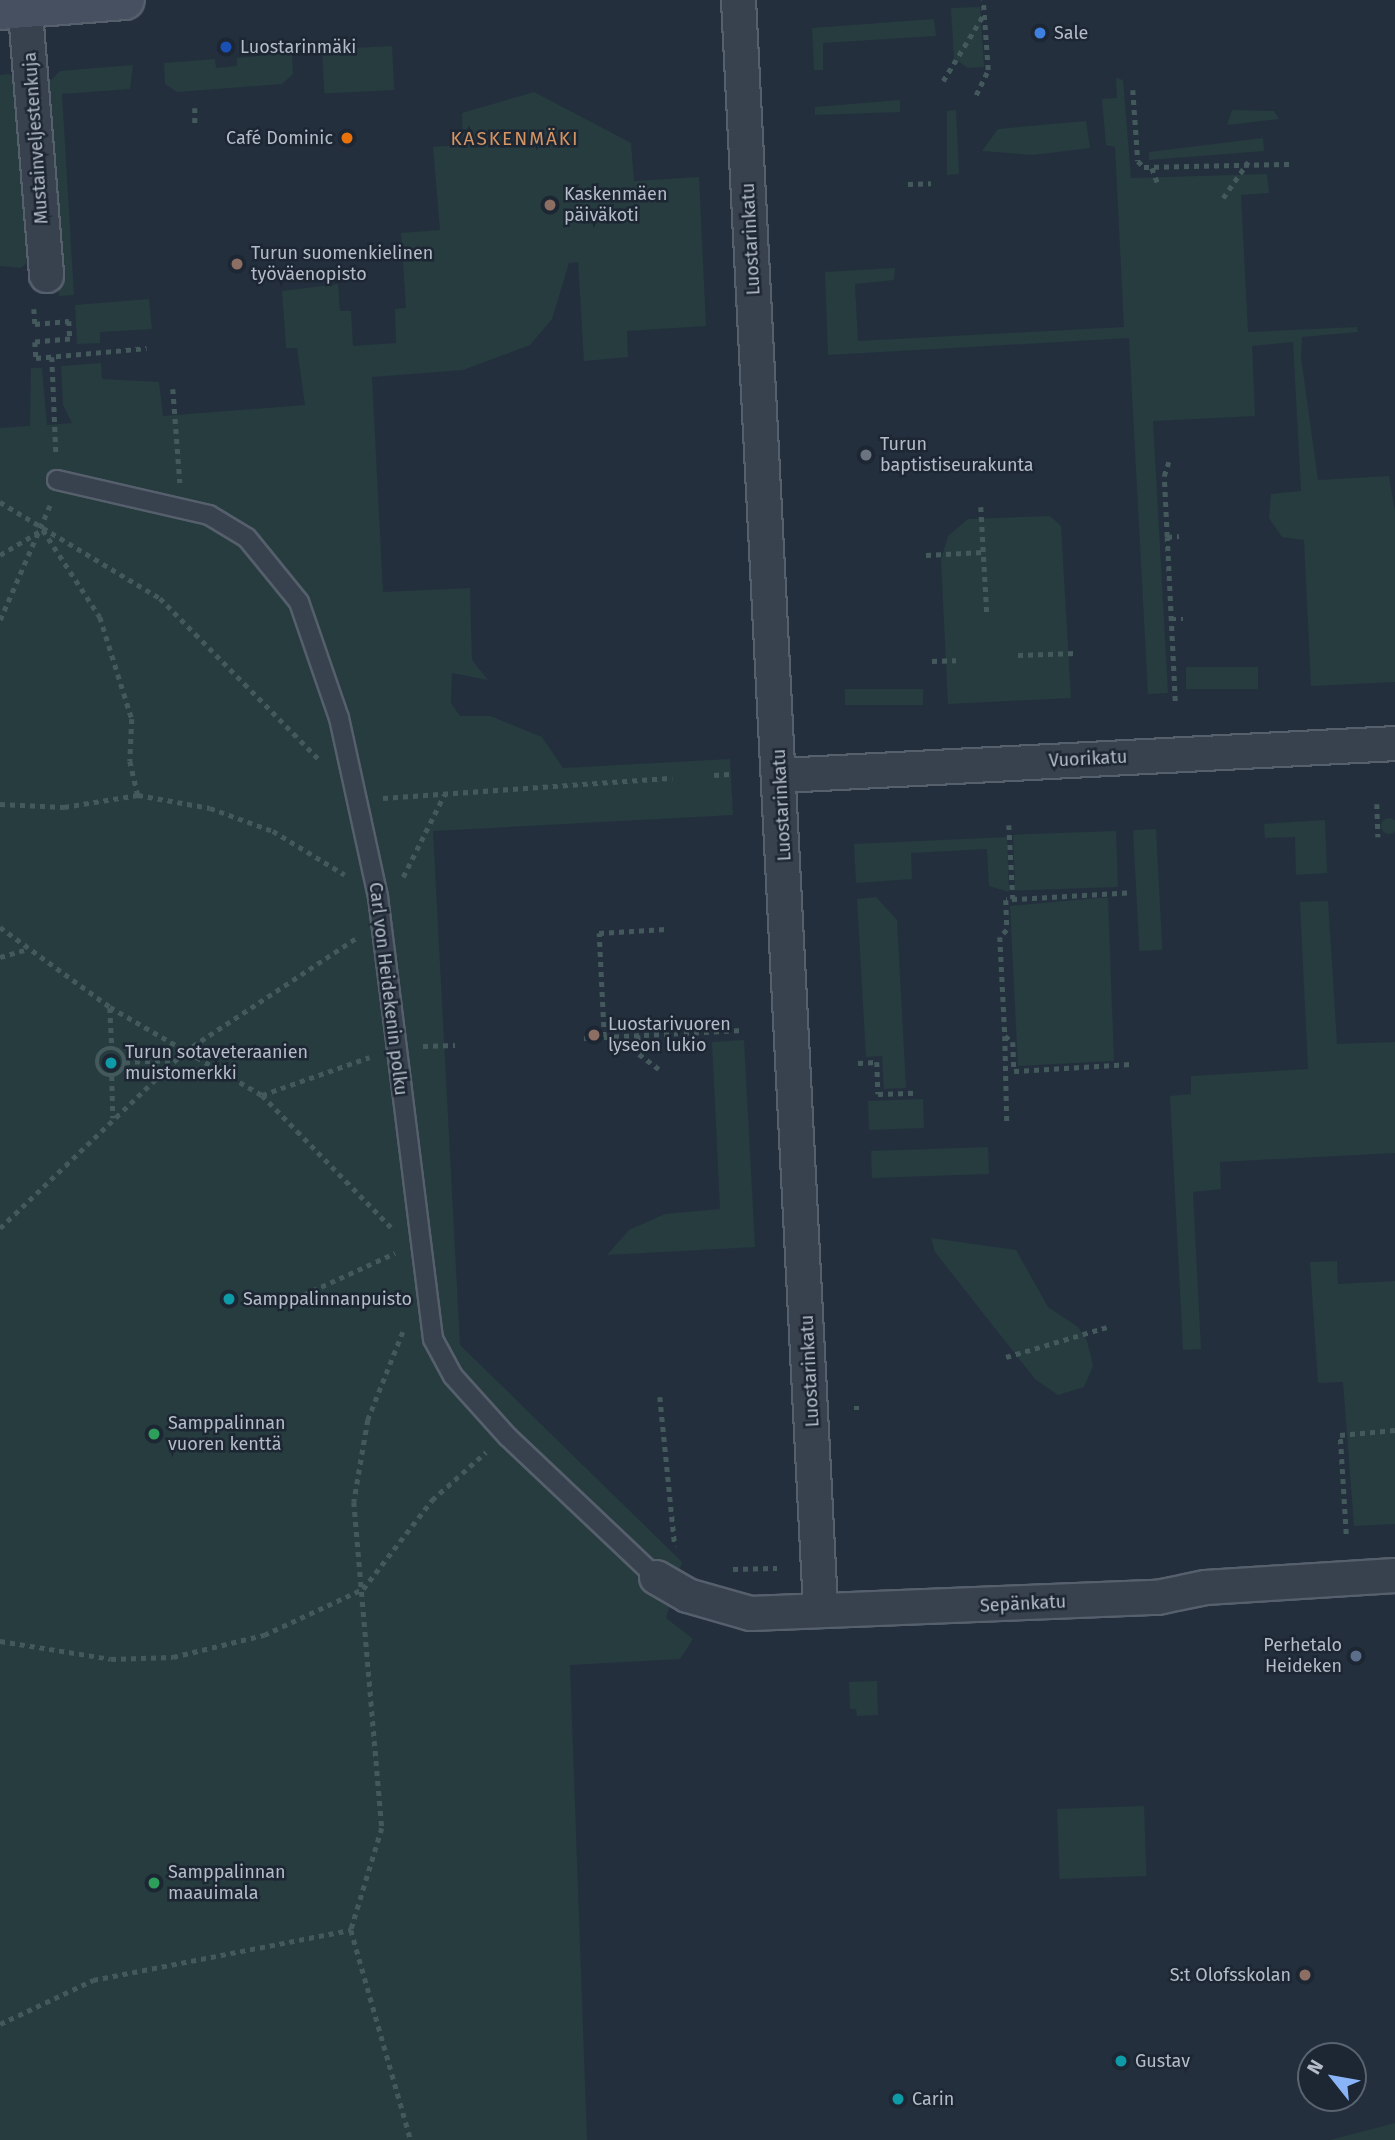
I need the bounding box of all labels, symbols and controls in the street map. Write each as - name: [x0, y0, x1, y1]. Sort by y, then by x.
- place label: Sale: [1054, 22, 1088, 44]
- marker: Sale: [1032, 25, 1048, 41]
- place label: Luostarinmäki: [240, 36, 356, 58]
- marker: Luostarinmäki: [218, 39, 234, 55]
- street label: Mustainveljestenkuja: [19, 51, 53, 225]
- place label: Café Dominic: [226, 127, 333, 149]
- district label: KASKENMÄKI: [452, 128, 578, 150]
- marker: Café Dominic: [339, 130, 355, 146]
- street label: Luostarinkatu: [737, 182, 765, 296]
- place label: Kaskenmäen päiväkoti: [564, 184, 667, 227]
- marker: Kaskenmäen päiväkoti: [542, 197, 558, 213]
- place label: Turun suomenkielinen työväenopisto: [251, 243, 433, 286]
- marker: Turun suomenkielinen työväenopisto: [229, 256, 245, 272]
- place label: Turun baptistiseurakunta: [880, 434, 1034, 476]
- marker: Turun baptistiseurakunta: [858, 447, 874, 463]
- street label: Vuorikatu: [1048, 746, 1128, 772]
- street label: Luostarinkatu: [768, 748, 796, 862]
- street label: Carl von Heidekenin polku: [364, 881, 412, 1097]
- place label: Luostarivuoren lyseon lukio: [608, 1014, 731, 1056]
- marker: Luostarivuoren lyseon lukio: [586, 1027, 602, 1043]
- place label: Turun sotaveteraanien muistomerkki: [125, 1042, 308, 1084]
- marker: Turun sotaveteraanien muistomerkki: [103, 1055, 119, 1071]
- place label: Samppalinnanpuisto: [243, 1288, 412, 1310]
- marker: Samppalinnanpuisto: [221, 1291, 237, 1307]
- street label: Luostarinkatu: [796, 1314, 824, 1428]
- place label: Samppalinnan vuoren kenttä: [168, 1413, 286, 1456]
- marker: Samppalinnan vuoren kenttä: [146, 1426, 162, 1442]
- street label: Sepänkatu: [979, 1591, 1067, 1617]
- place label: Perhetalo Heideken: [1263, 1635, 1342, 1678]
- marker: Perhetalo Heideken: [1348, 1648, 1364, 1664]
- place label: Samppalinnan maauimala: [168, 1862, 286, 1904]
- marker: Samppalinnan maauimala: [146, 1875, 162, 1891]
- place label: S:t Olofsskolan: [1170, 1964, 1291, 1986]
- marker: S:t Olofsskolan: [1297, 1967, 1313, 1983]
- north arrow: [1297, 2042, 1367, 2112]
- place label: Gustav: [1135, 2050, 1190, 2072]
- marker: Gustav: [1113, 2053, 1129, 2069]
- text: N: [1302, 2056, 1328, 2078]
- place label: Carin: [912, 2088, 954, 2110]
- marker: Carin: [890, 2091, 906, 2107]

